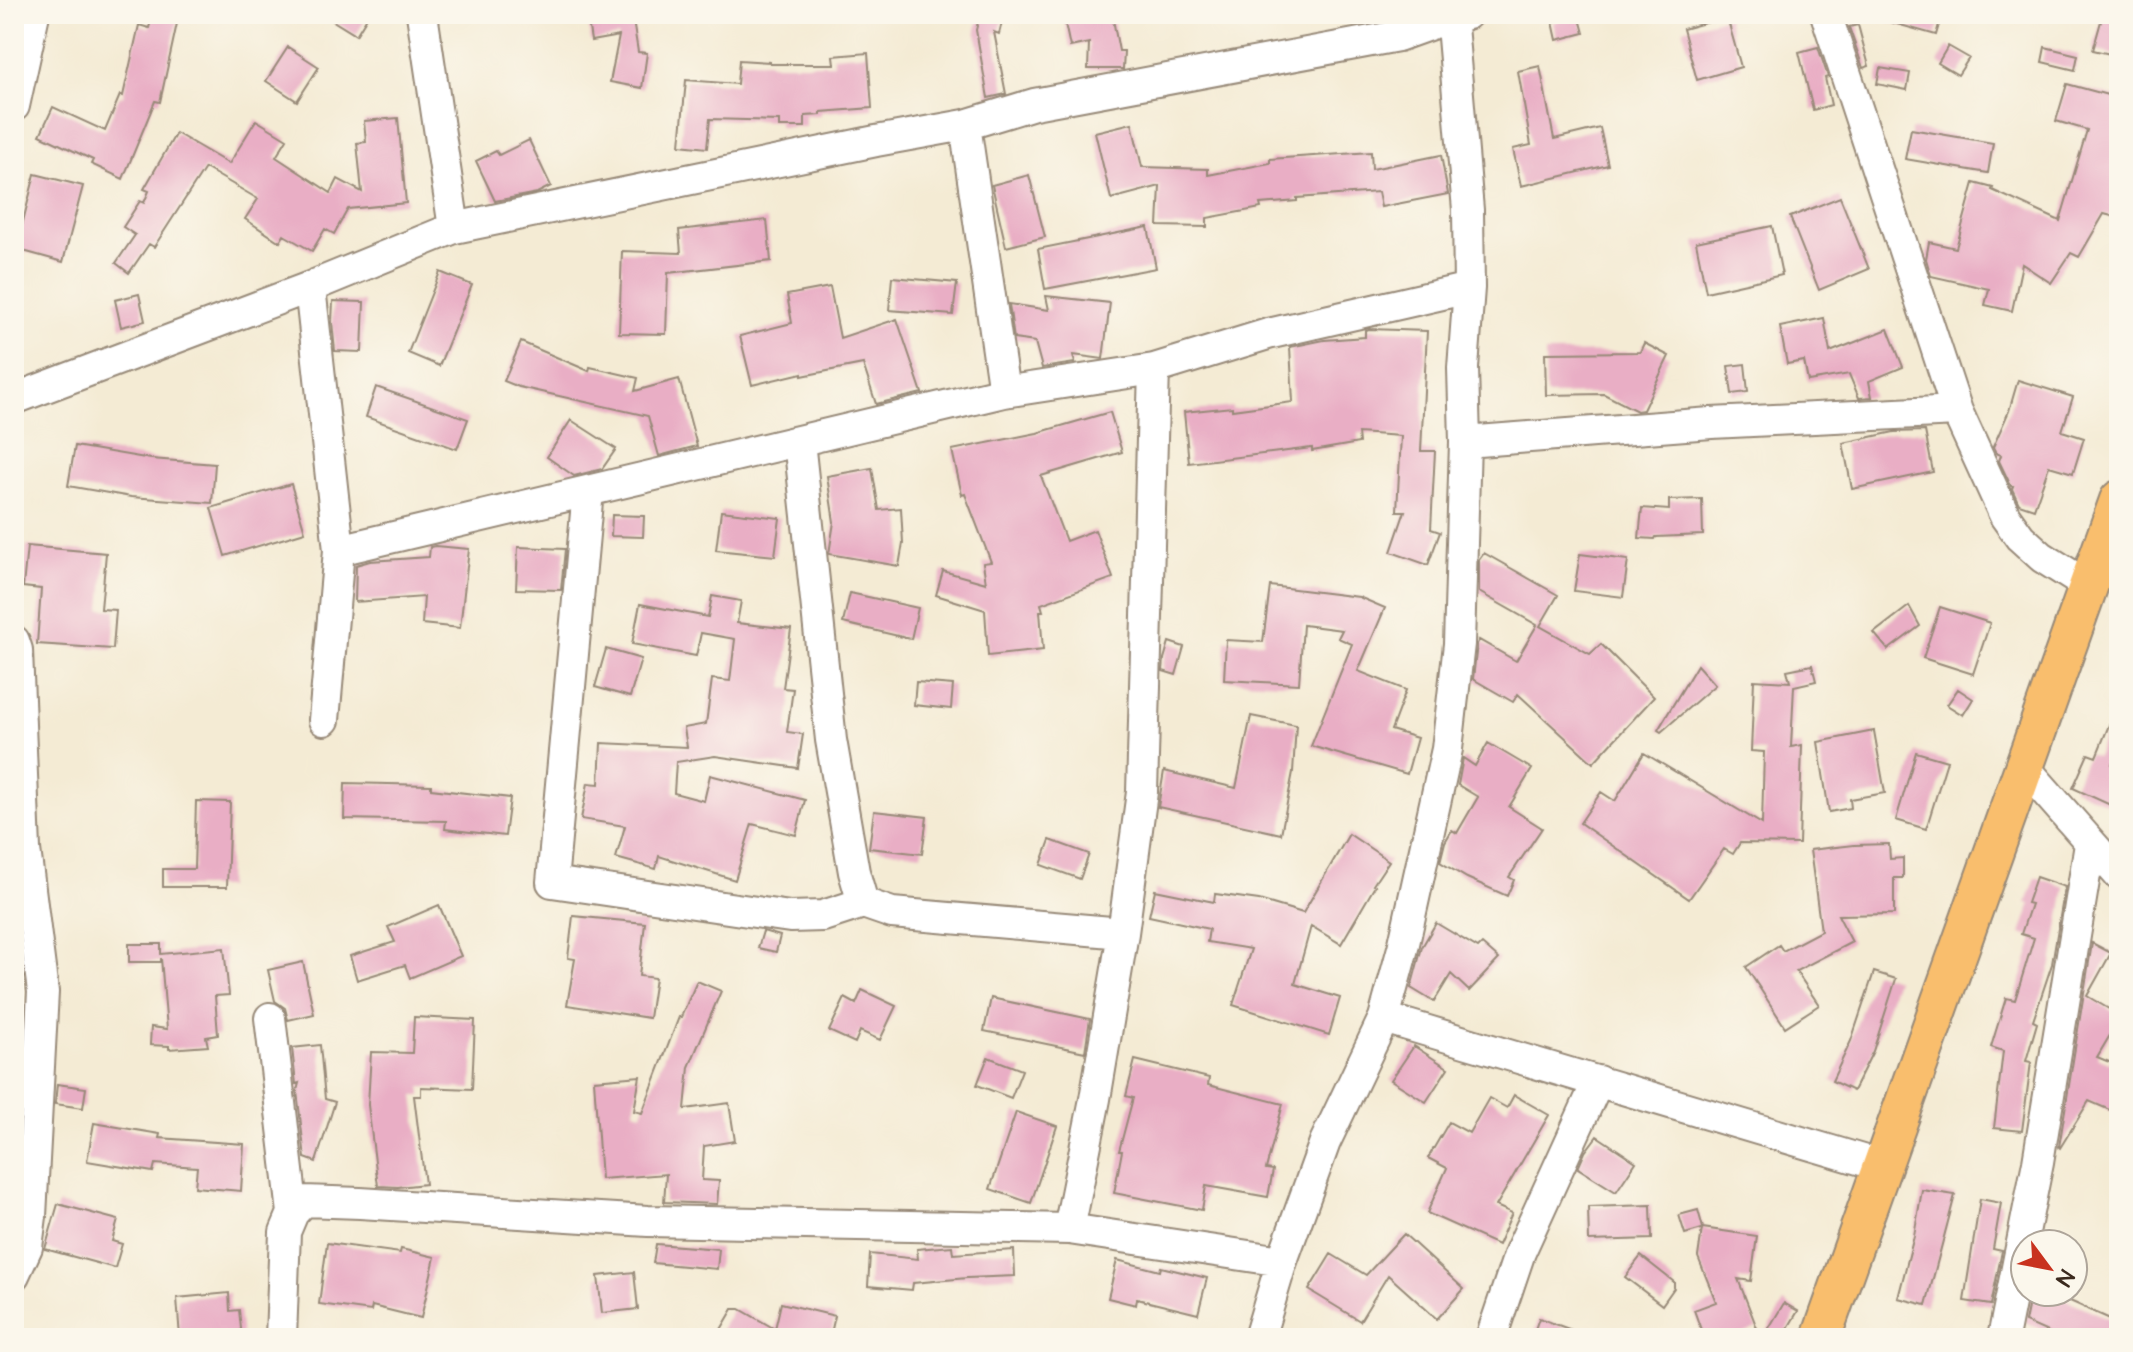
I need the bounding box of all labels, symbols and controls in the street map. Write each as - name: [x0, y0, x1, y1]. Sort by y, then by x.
- north arrow: [2009, 1228, 2089, 1308]
- text: N: [2048, 1264, 2081, 1292]

